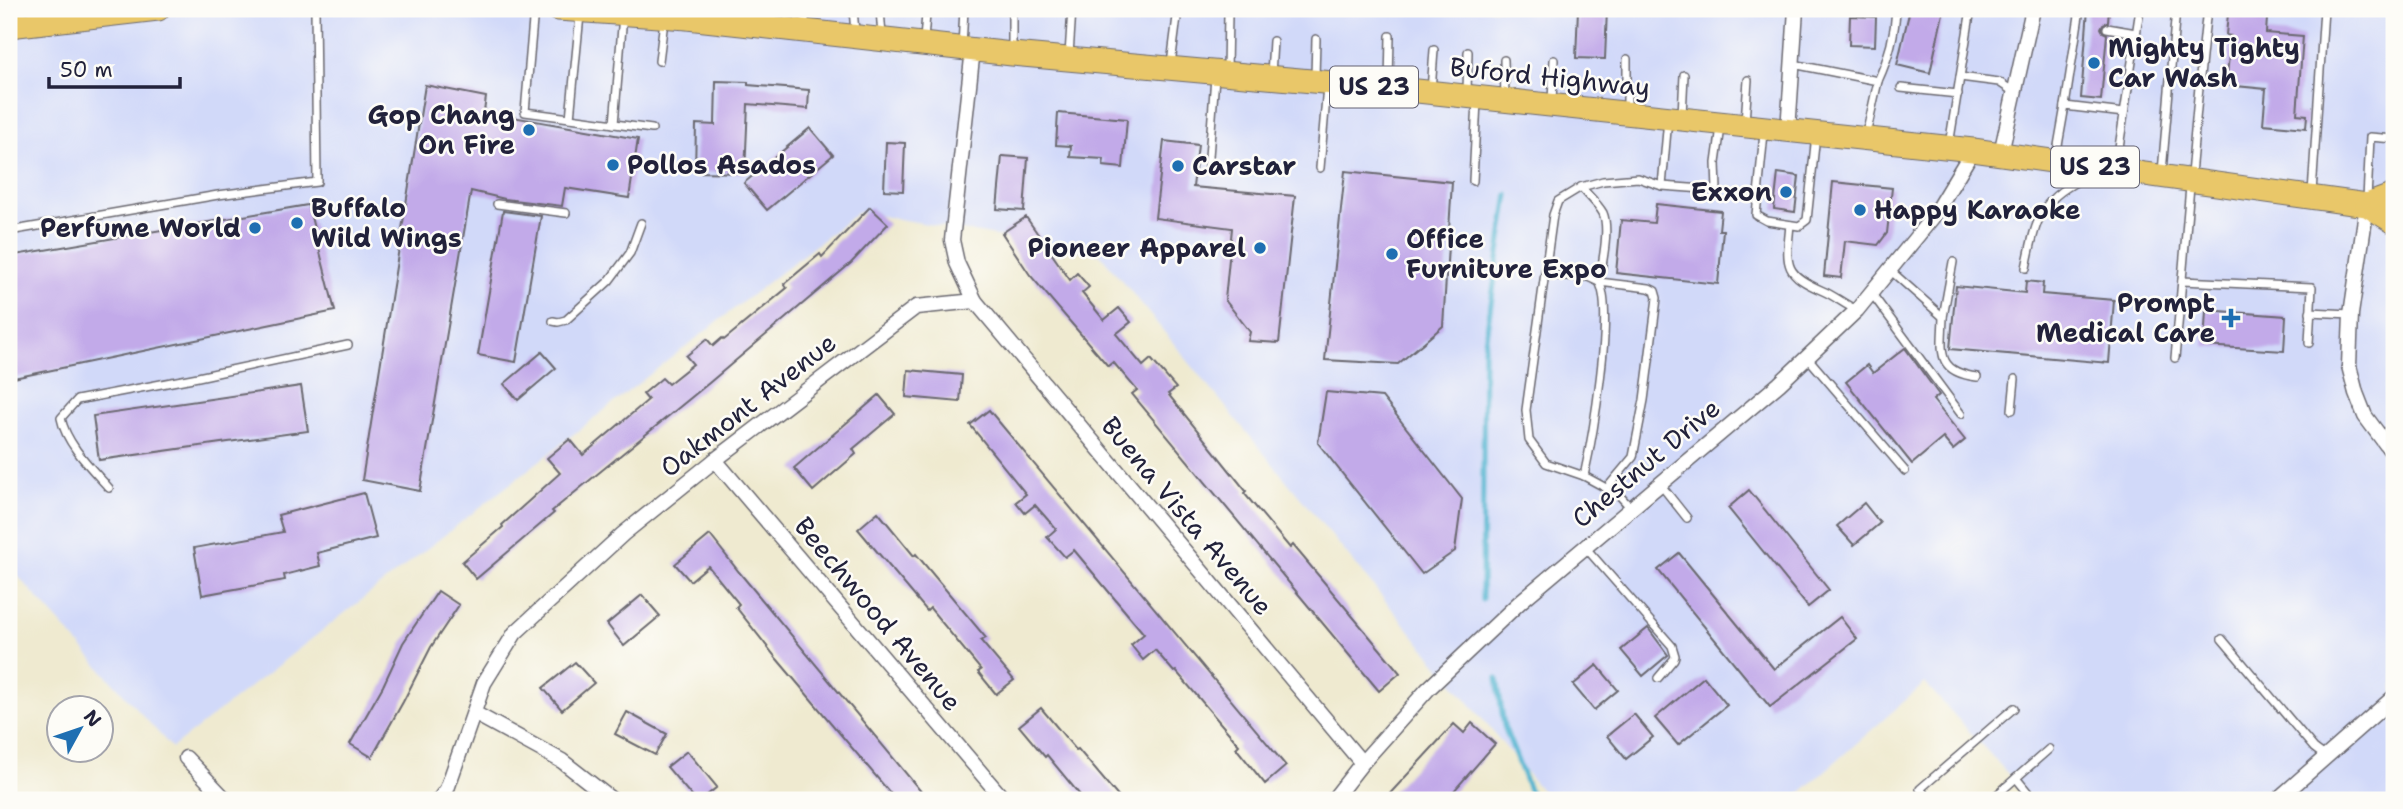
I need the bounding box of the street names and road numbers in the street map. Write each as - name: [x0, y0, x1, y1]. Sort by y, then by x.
- street label: Buford Highway: [1448, 49, 1652, 104]
- road number: US 23: [1330, 66, 1418, 108]
- road number: US 23: [2051, 146, 2139, 188]
- street label: Oakmont Avenue: [652, 325, 843, 484]
- street label: Chestnut Drive: [1564, 390, 1727, 535]
- street label: Buena Vista Avenue: [1094, 409, 1281, 623]
- street label: Beechwood Avenue: [787, 509, 970, 718]

